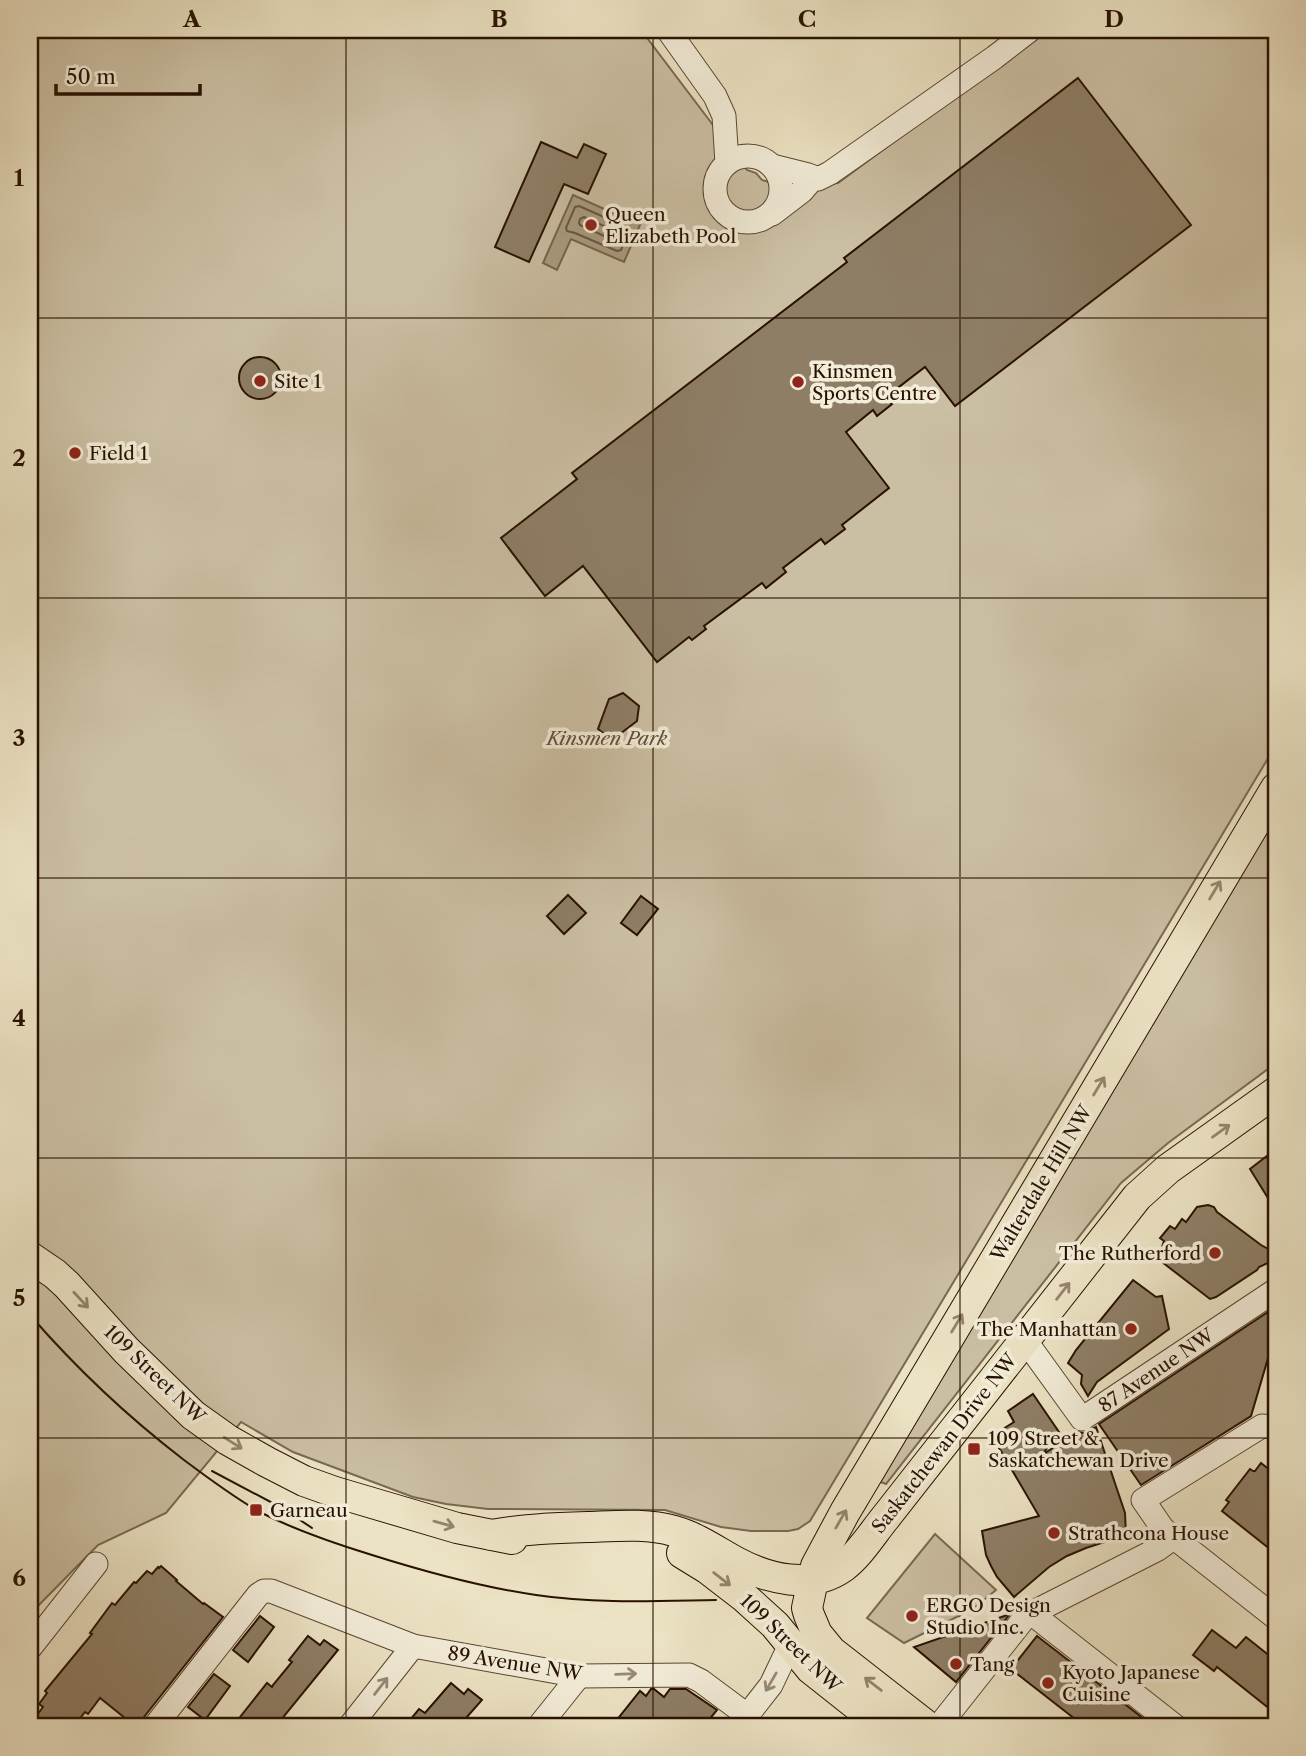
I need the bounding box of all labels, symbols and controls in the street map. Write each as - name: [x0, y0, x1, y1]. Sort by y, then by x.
- text: A: [182, 5, 202, 33]
- text: B: [490, 5, 508, 33]
- text: C: [798, 5, 816, 33]
- text: D: [1104, 5, 1124, 33]
- scale bar: [56, 52, 200, 96]
- text: 50 m: [66, 64, 116, 89]
- text: 1: [14, 164, 25, 192]
- place label: Queen Elizabeth Pool: [605, 203, 736, 248]
- marker: Queen Elizabeth Pool: [583, 217, 599, 233]
- place label: Kinsmen Sports Centre: [812, 360, 937, 405]
- place label: Site 1: [274, 370, 322, 393]
- marker: Site 1: [252, 373, 268, 389]
- marker: Kinsmen Sports Centre: [790, 374, 806, 390]
- place label: Field 1: [89, 442, 148, 465]
- text: 2: [12, 444, 26, 472]
- marker: Field 1: [67, 445, 83, 461]
- text: 3: [13, 724, 26, 752]
- park label: Kinsmen Park: [545, 727, 667, 750]
- one-way arrow: [1209, 881, 1223, 901]
- text: 4: [12, 1004, 26, 1032]
- one-way arrow: [1092, 1076, 1106, 1096]
- street label: Walterdale Hill NW: [985, 1100, 1098, 1266]
- one-way arrow: [1211, 1124, 1230, 1138]
- place label: The Rutherford: [1059, 1242, 1201, 1265]
- marker: The Rutherford: [1207, 1245, 1223, 1261]
- one-way arrow: [1055, 1283, 1070, 1301]
- text: 5: [13, 1284, 25, 1312]
- one-way arrow: [73, 1291, 90, 1308]
- one-way arrow: [951, 1314, 965, 1334]
- place label: The Manhattan: [977, 1318, 1117, 1341]
- street label: 109 Street NW: [99, 1320, 211, 1429]
- marker: The Manhattan: [1123, 1321, 1139, 1337]
- street label: 87 Avenue NW: [1094, 1323, 1219, 1417]
- street label: Saskatchewan Drive NW: [867, 1348, 1023, 1538]
- place label: 109 Street & Saskatchewan Drive: [988, 1427, 1169, 1472]
- one-way arrow: [223, 1436, 243, 1450]
- marker: 109 Street & Saskatchewan Drive: [966, 1441, 982, 1457]
- place label: Garneau: [270, 1499, 348, 1522]
- marker: Garneau: [248, 1502, 264, 1518]
- one-way arrow: [834, 1509, 848, 1529]
- one-way arrow: [433, 1519, 455, 1532]
- place label: Strathcona House: [1068, 1522, 1229, 1545]
- marker: Strathcona House: [1046, 1525, 1062, 1541]
- text: 6: [12, 1564, 26, 1592]
- one-way arrow: [712, 1571, 730, 1586]
- street label: 109 Street NW: [735, 1589, 847, 1698]
- place label: ERGO Design Studio Inc.: [926, 1594, 1051, 1639]
- marker: ERGO Design Studio Inc.: [904, 1608, 920, 1624]
- street label: 89 Avenue NW: [446, 1642, 585, 1686]
- place label: Tang: [970, 1653, 1015, 1676]
- marker: Tang: [948, 1656, 964, 1672]
- place label: Kyoto Japanese Cuisine: [1062, 1661, 1200, 1706]
- one-way arrow: [614, 1668, 637, 1681]
- one-way arrow: [764, 1671, 777, 1692]
- marker: Kyoto Japanese Cuisine: [1040, 1675, 1056, 1691]
- one-way arrow: [865, 1677, 883, 1692]
- one-way arrow: [374, 1678, 389, 1696]

